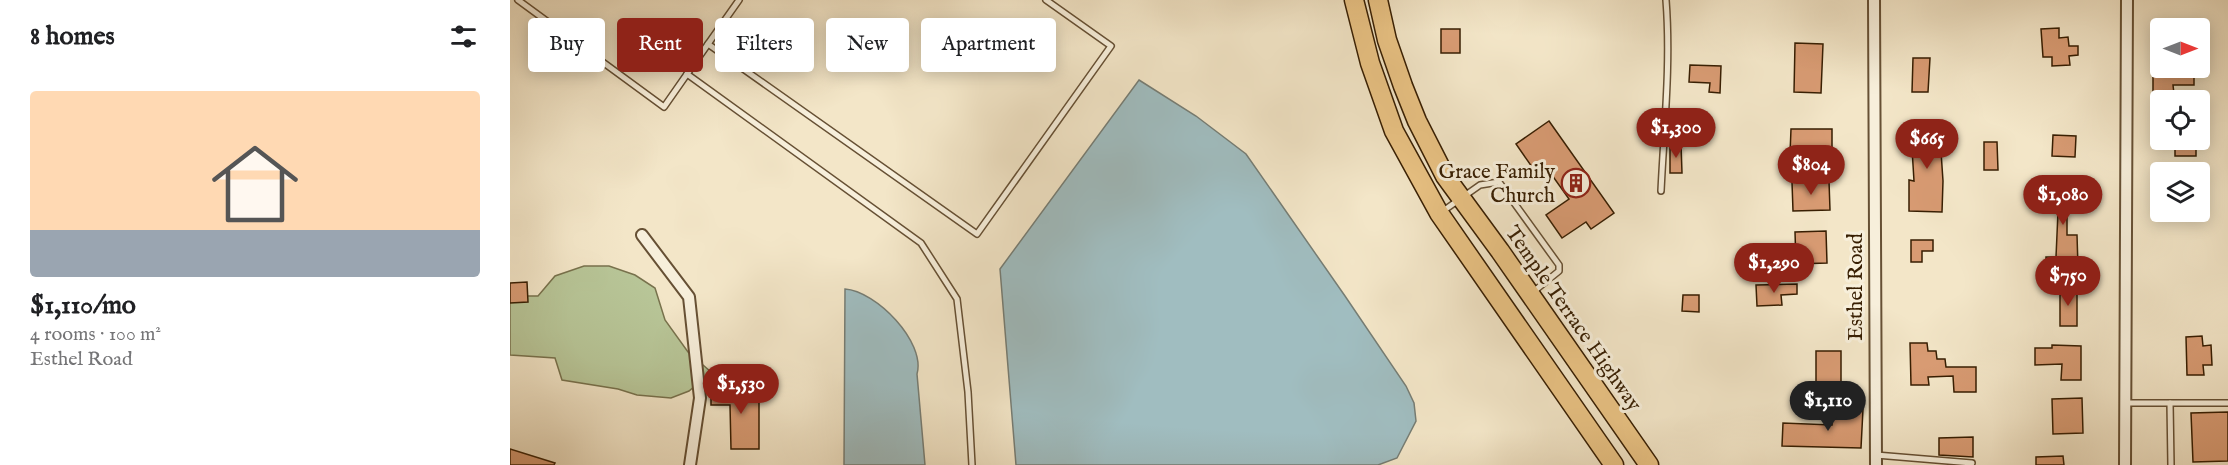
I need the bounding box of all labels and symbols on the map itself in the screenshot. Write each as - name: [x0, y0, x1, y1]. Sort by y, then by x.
- north arrow: [2150, 18, 2210, 78]
- pin: $1,300: [1627, 108, 1725, 159]
- pin: $665: [1891, 119, 1963, 170]
- pin: $804: [1775, 145, 1847, 196]
- place label: Grace Family Church: [1439, 159, 1556, 210]
- building icon: Grace Family Church: [1560, 167, 1592, 199]
- pin: $1,080: [2014, 175, 2112, 226]
- street label: Temple Terrace Highway: [1499, 221, 1647, 417]
- street label: Esthel Road: [1843, 232, 1870, 341]
- pin: $1,290: [1725, 243, 1823, 294]
- pin: $750: [2032, 256, 2104, 307]
- pin: $1,530: [692, 364, 790, 415]
- pin: $1,110: [1779, 381, 1877, 432]

